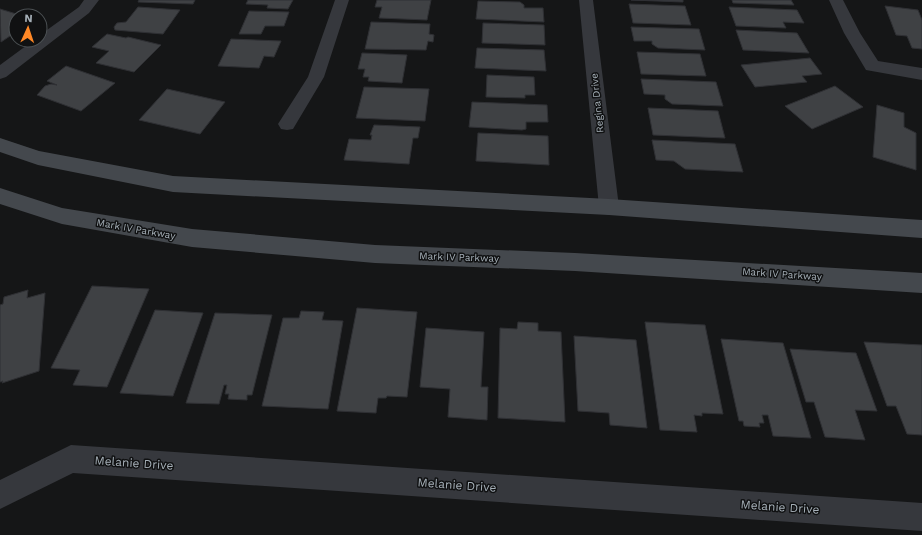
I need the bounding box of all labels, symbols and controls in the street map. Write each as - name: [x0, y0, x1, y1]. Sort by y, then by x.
- north arrow: [8, 8, 48, 48]
- text: N: [24, 12, 33, 25]
- street label: Regina Drive: [588, 72, 606, 133]
- street label: Mark IV Parkway: [96, 217, 177, 241]
- street label: Mark IV Parkway: [419, 250, 500, 264]
- street label: Mark IV Parkway: [742, 266, 823, 282]
- street label: Melanie Drive: [94, 453, 174, 473]
- street label: Melanie Drive: [417, 475, 497, 495]
- street label: Melanie Drive: [740, 497, 820, 517]

